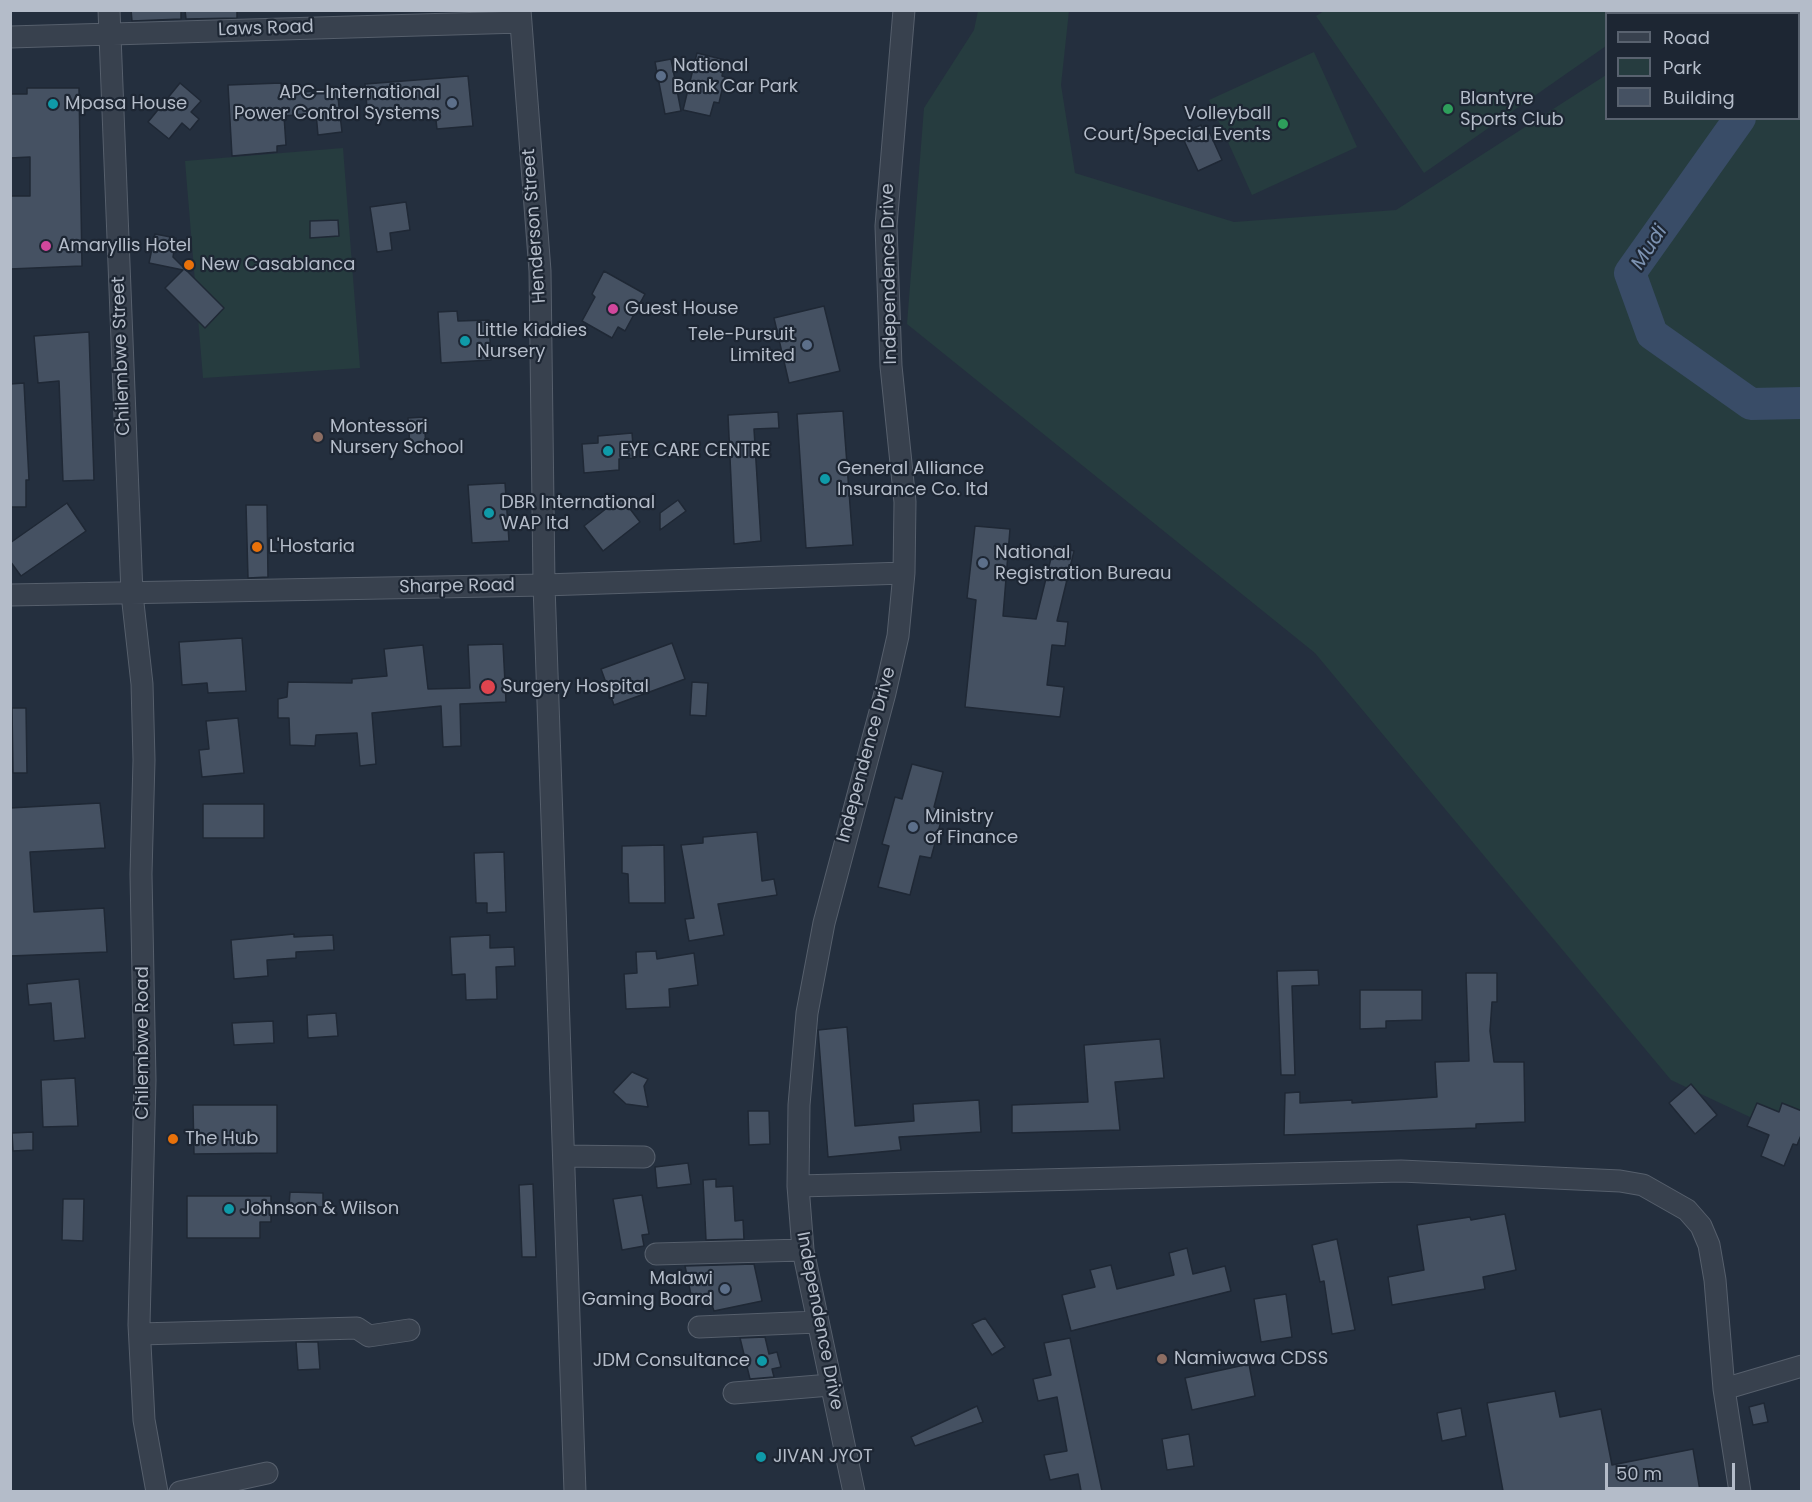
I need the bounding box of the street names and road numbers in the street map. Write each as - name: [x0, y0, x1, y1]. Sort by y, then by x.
- street label: Laws Road: [218, 17, 314, 41]
- street label: Henderson Street: [519, 148, 551, 304]
- street label: Independence Drive: [878, 183, 902, 365]
- street label: Chilembwe Street: [108, 276, 136, 436]
- street label: Sharpe Road: [399, 575, 515, 599]
- street label: Independence Drive: [833, 665, 901, 845]
- street label: Chilembwe Road: [132, 966, 154, 1120]
- street label: Independence Drive: [791, 1230, 847, 1412]

